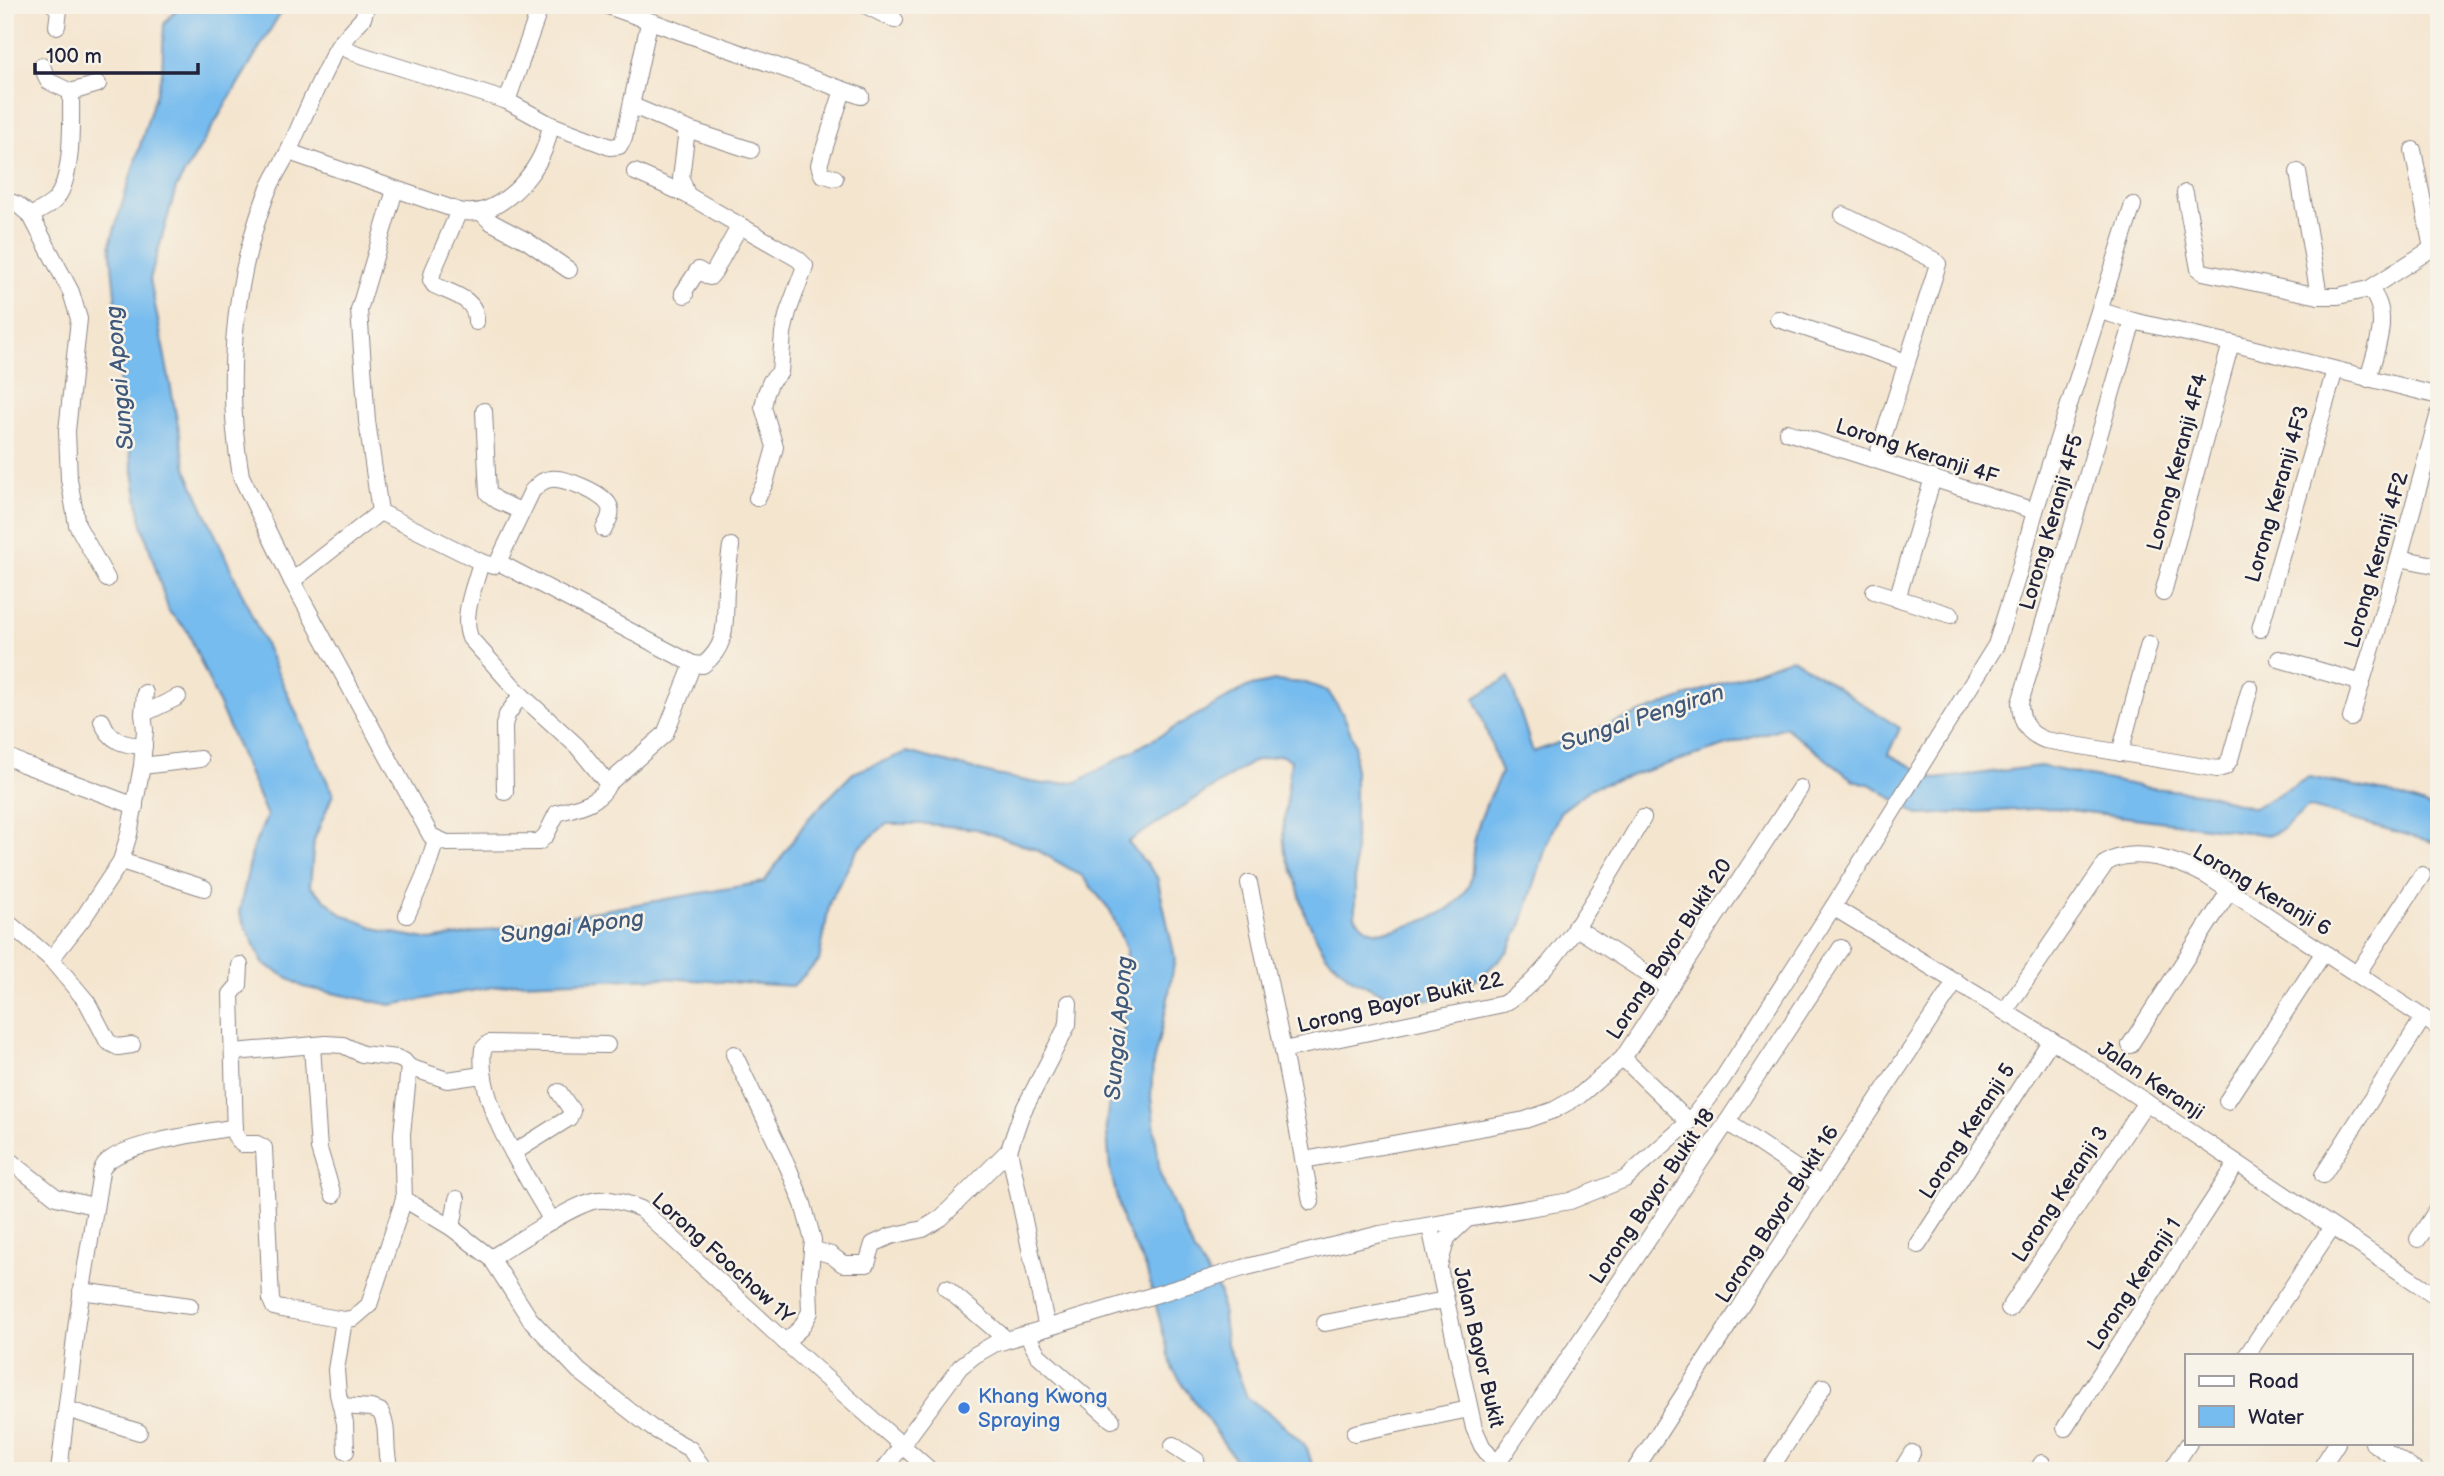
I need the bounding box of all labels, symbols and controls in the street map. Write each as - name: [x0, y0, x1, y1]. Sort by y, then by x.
- scale bar: [35, 32, 198, 76]
- text: 100 m: [46, 44, 102, 69]
- water label: Sungai Apong: [100, 305, 140, 451]
- street label: Lorong Keranji 4F4: [2142, 371, 2213, 553]
- street label: Lorong Keranji 4F3: [2240, 403, 2315, 585]
- street label: Lorong Keranji 4F: [1832, 413, 2002, 490]
- street label: Lorong Keranji 4F5: [2014, 431, 2089, 613]
- street label: Lorong Keranji 4F2: [2339, 469, 2414, 651]
- water label: Sungai Pengiran: [1557, 678, 1728, 758]
- street label: Lorong Keranji 6: [2188, 839, 2336, 942]
- street label: Lorong Bayor Bukit 20: [1602, 854, 1737, 1044]
- water label: Sungai Apong: [499, 904, 646, 950]
- water label: Sungai Apong: [1099, 955, 1139, 1101]
- street label: Lorong Bayor Bukit 22: [1295, 966, 1506, 1038]
- street label: Jalan Keranji: [2093, 1036, 2209, 1125]
- street label: Lorong Keranji 5: [1914, 1059, 2020, 1204]
- street label: Lorong Bayor Bukit 18: [1584, 1104, 1720, 1289]
- street label: Lorong Bayor Bukit 16: [1711, 1121, 1844, 1308]
- street label: Lorong Keranji 3: [2007, 1122, 2114, 1267]
- street label: Lorong Foochow 1Y: [646, 1188, 799, 1329]
- street label: Lorong Keranji 1: [2082, 1214, 2186, 1355]
- street label: Jalan Bayor Bukit: [1448, 1264, 1509, 1431]
- legend: [2185, 1354, 2412, 1444]
- text: Road: [2248, 1369, 2299, 1394]
- place label: Khang Kwong Spraying: [978, 1384, 1108, 1433]
- marker: Khang Kwong Spraying: [956, 1400, 972, 1416]
- text: Water: [2248, 1405, 2304, 1430]

